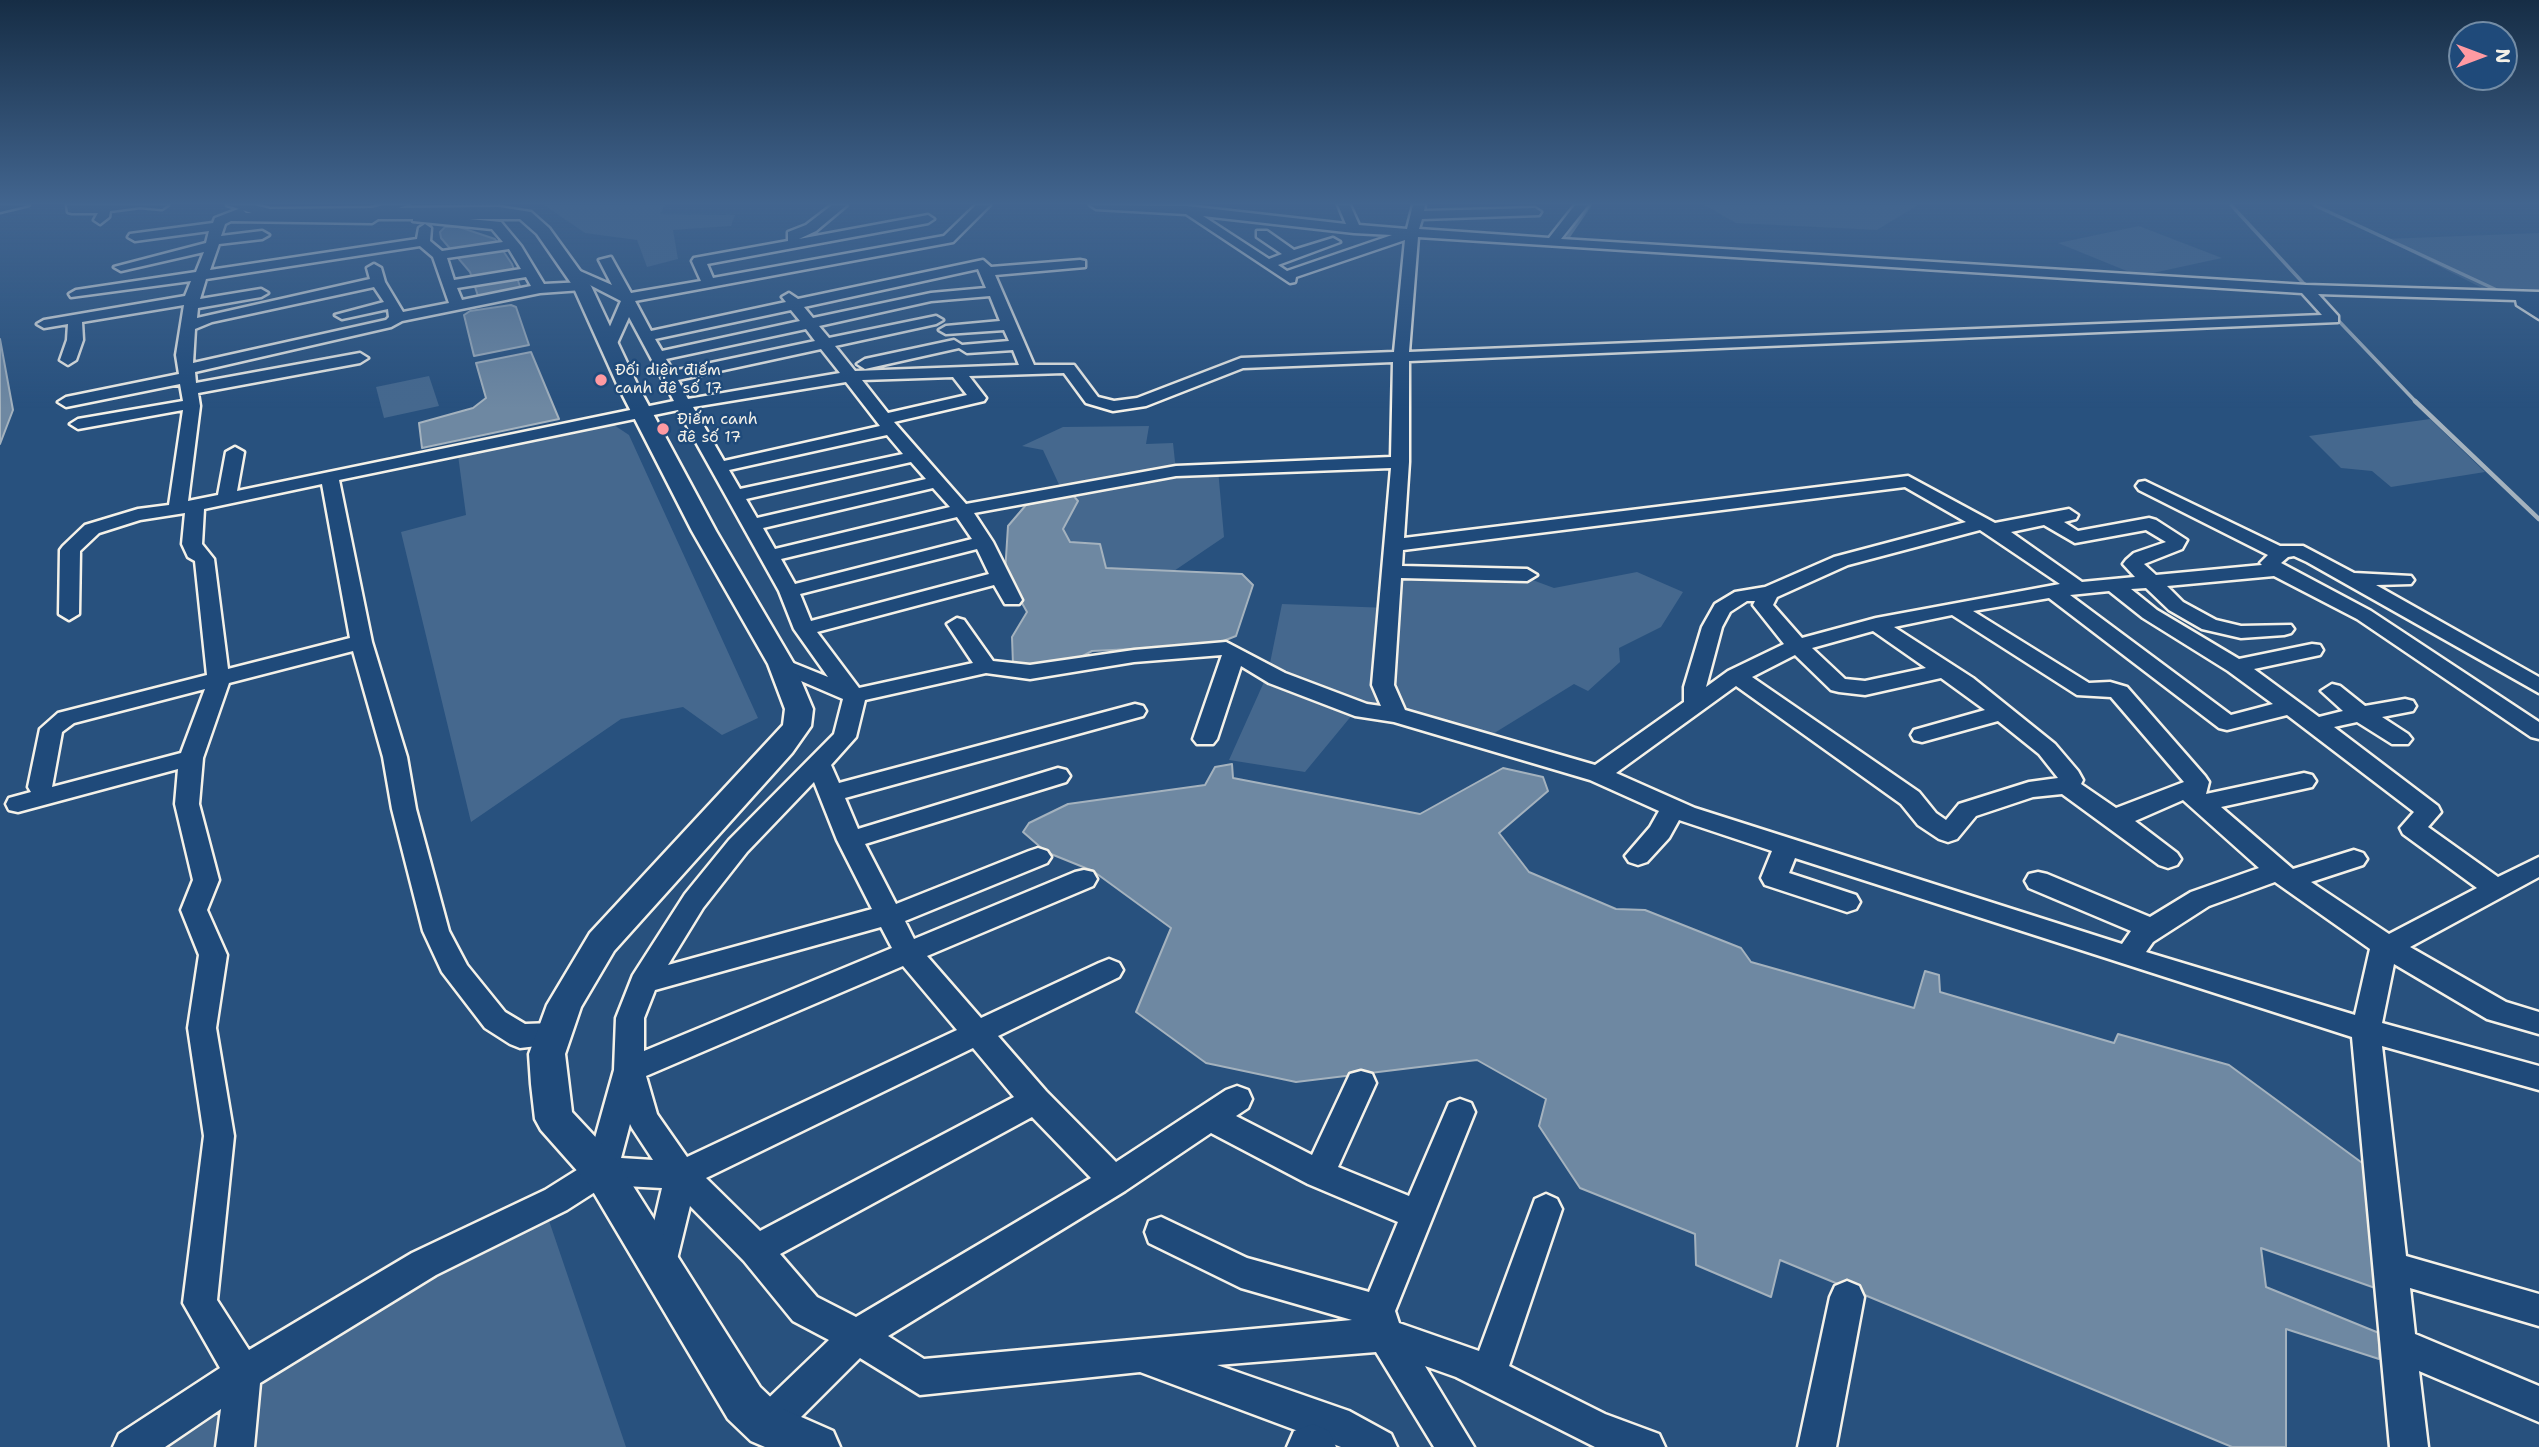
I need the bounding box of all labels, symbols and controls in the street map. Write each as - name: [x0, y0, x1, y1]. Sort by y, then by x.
- north arrow: [2448, 21, 2518, 91]
- text: N: [2490, 48, 2515, 64]
- place label: Đối diện điếm canh đê số 17: [615, 361, 722, 399]
- marker: Đối diện điếm canh đê số 17: [593, 372, 609, 388]
- place label: Điếm canh đê số 17: [677, 410, 758, 448]
- marker: Điếm canh đê số 17: [655, 421, 671, 437]

